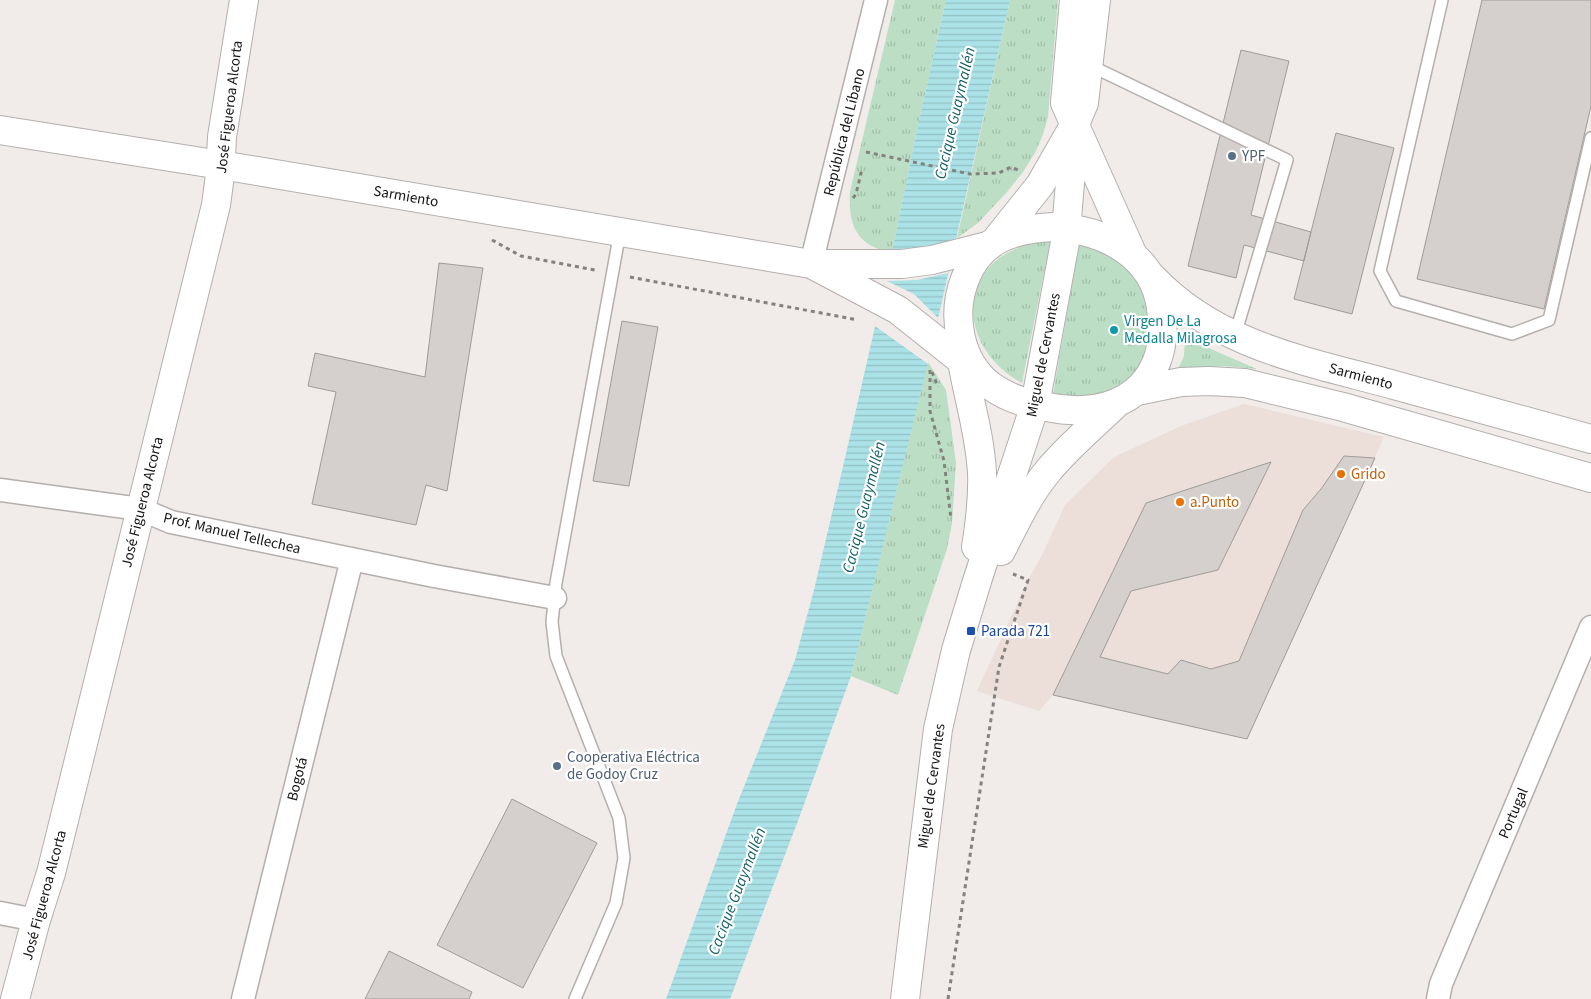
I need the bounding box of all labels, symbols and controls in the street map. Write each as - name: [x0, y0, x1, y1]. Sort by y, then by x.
- street label: José Figueroa Alcorta: [211, 39, 248, 175]
- water label: Cacique Guaymallén: [929, 45, 981, 181]
- street label: República del Líbano: [818, 66, 871, 198]
- place label: YPF: [1241, 146, 1266, 167]
- marker: YPF: [1226, 150, 1238, 162]
- street label: Sarmiento: [372, 180, 440, 213]
- street label: Miguel de Cervantes: [1021, 291, 1066, 419]
- place label: Virgen De La Medalla Milagrosa: [1124, 311, 1237, 349]
- marker: Virgen De La Medalla Milagrosa: [1108, 324, 1120, 336]
- street label: Sarmiento: [1326, 358, 1395, 395]
- street label: José Figueroa Alcorta: [116, 435, 169, 570]
- water label: Cacique Guaymallén: [837, 439, 891, 575]
- place label: Grido: [1351, 464, 1386, 485]
- marker: Grido: [1335, 468, 1347, 480]
- place label: a.Punto: [1190, 492, 1239, 513]
- marker: a.Punto: [1174, 496, 1186, 508]
- street label: Prof. Manuel Tellechea: [161, 507, 303, 560]
- place label: Parada 721: [981, 621, 1050, 642]
- marker: Parada 721: [965, 625, 977, 637]
- street label: Miguel de Cervantes: [912, 722, 951, 850]
- place label: Cooperativa Eléctrica de Godoy Cruz: [567, 747, 700, 785]
- street label: Bogotá: [282, 755, 313, 803]
- marker: Cooperativa Eléctrica de Godoy Cruz: [551, 760, 563, 772]
- street label: Portugal: [1493, 784, 1534, 842]
- water label: Cacique Guaymallén: [703, 824, 771, 958]
- street label: José Figueroa Alcorta: [17, 828, 72, 963]

